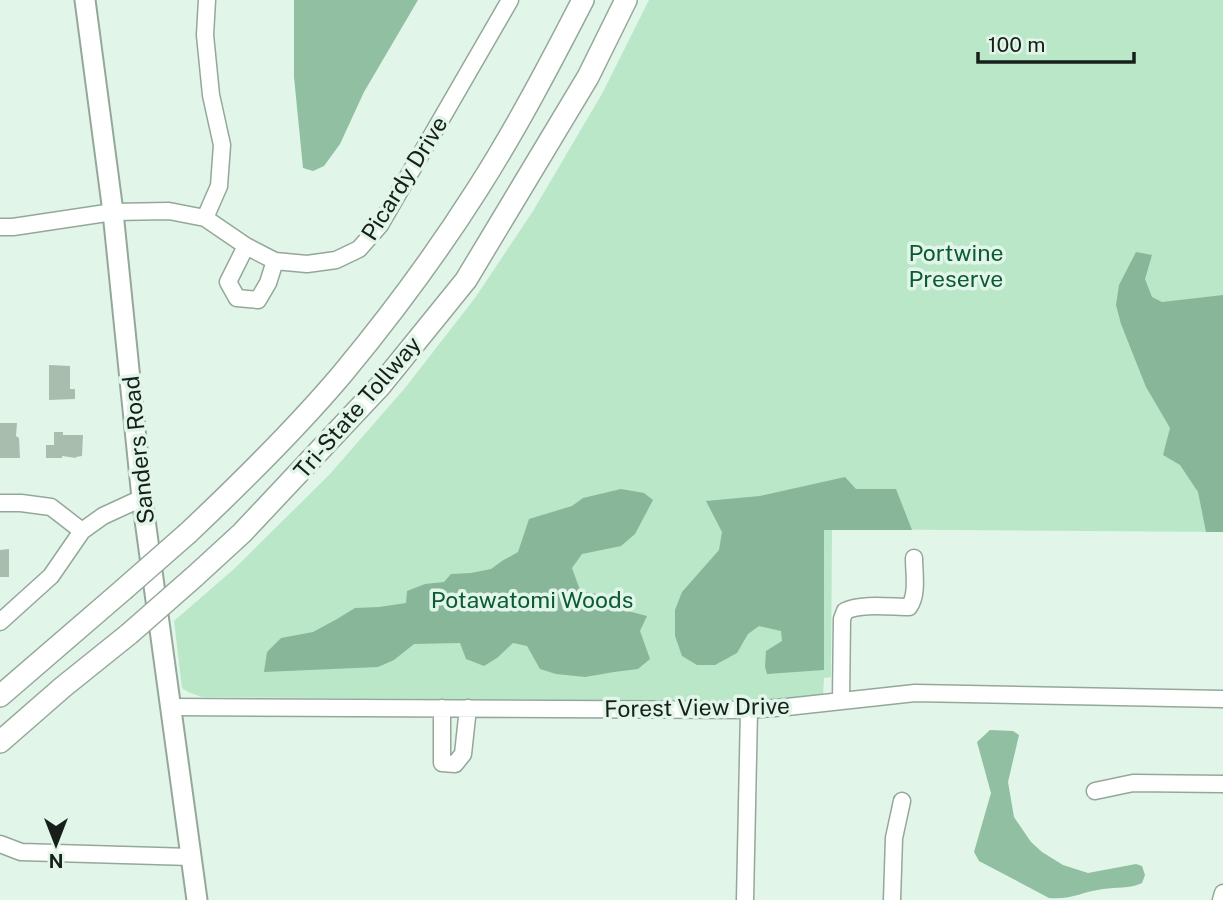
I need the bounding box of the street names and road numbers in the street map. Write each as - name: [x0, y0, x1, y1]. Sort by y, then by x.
- street label: Picardy Drive: [355, 111, 453, 245]
- street label: Tri-State Tollway: [288, 330, 426, 484]
- street label: Sanders Road: [117, 375, 159, 525]
- street label: Forest View Drive: [604, 692, 790, 722]

